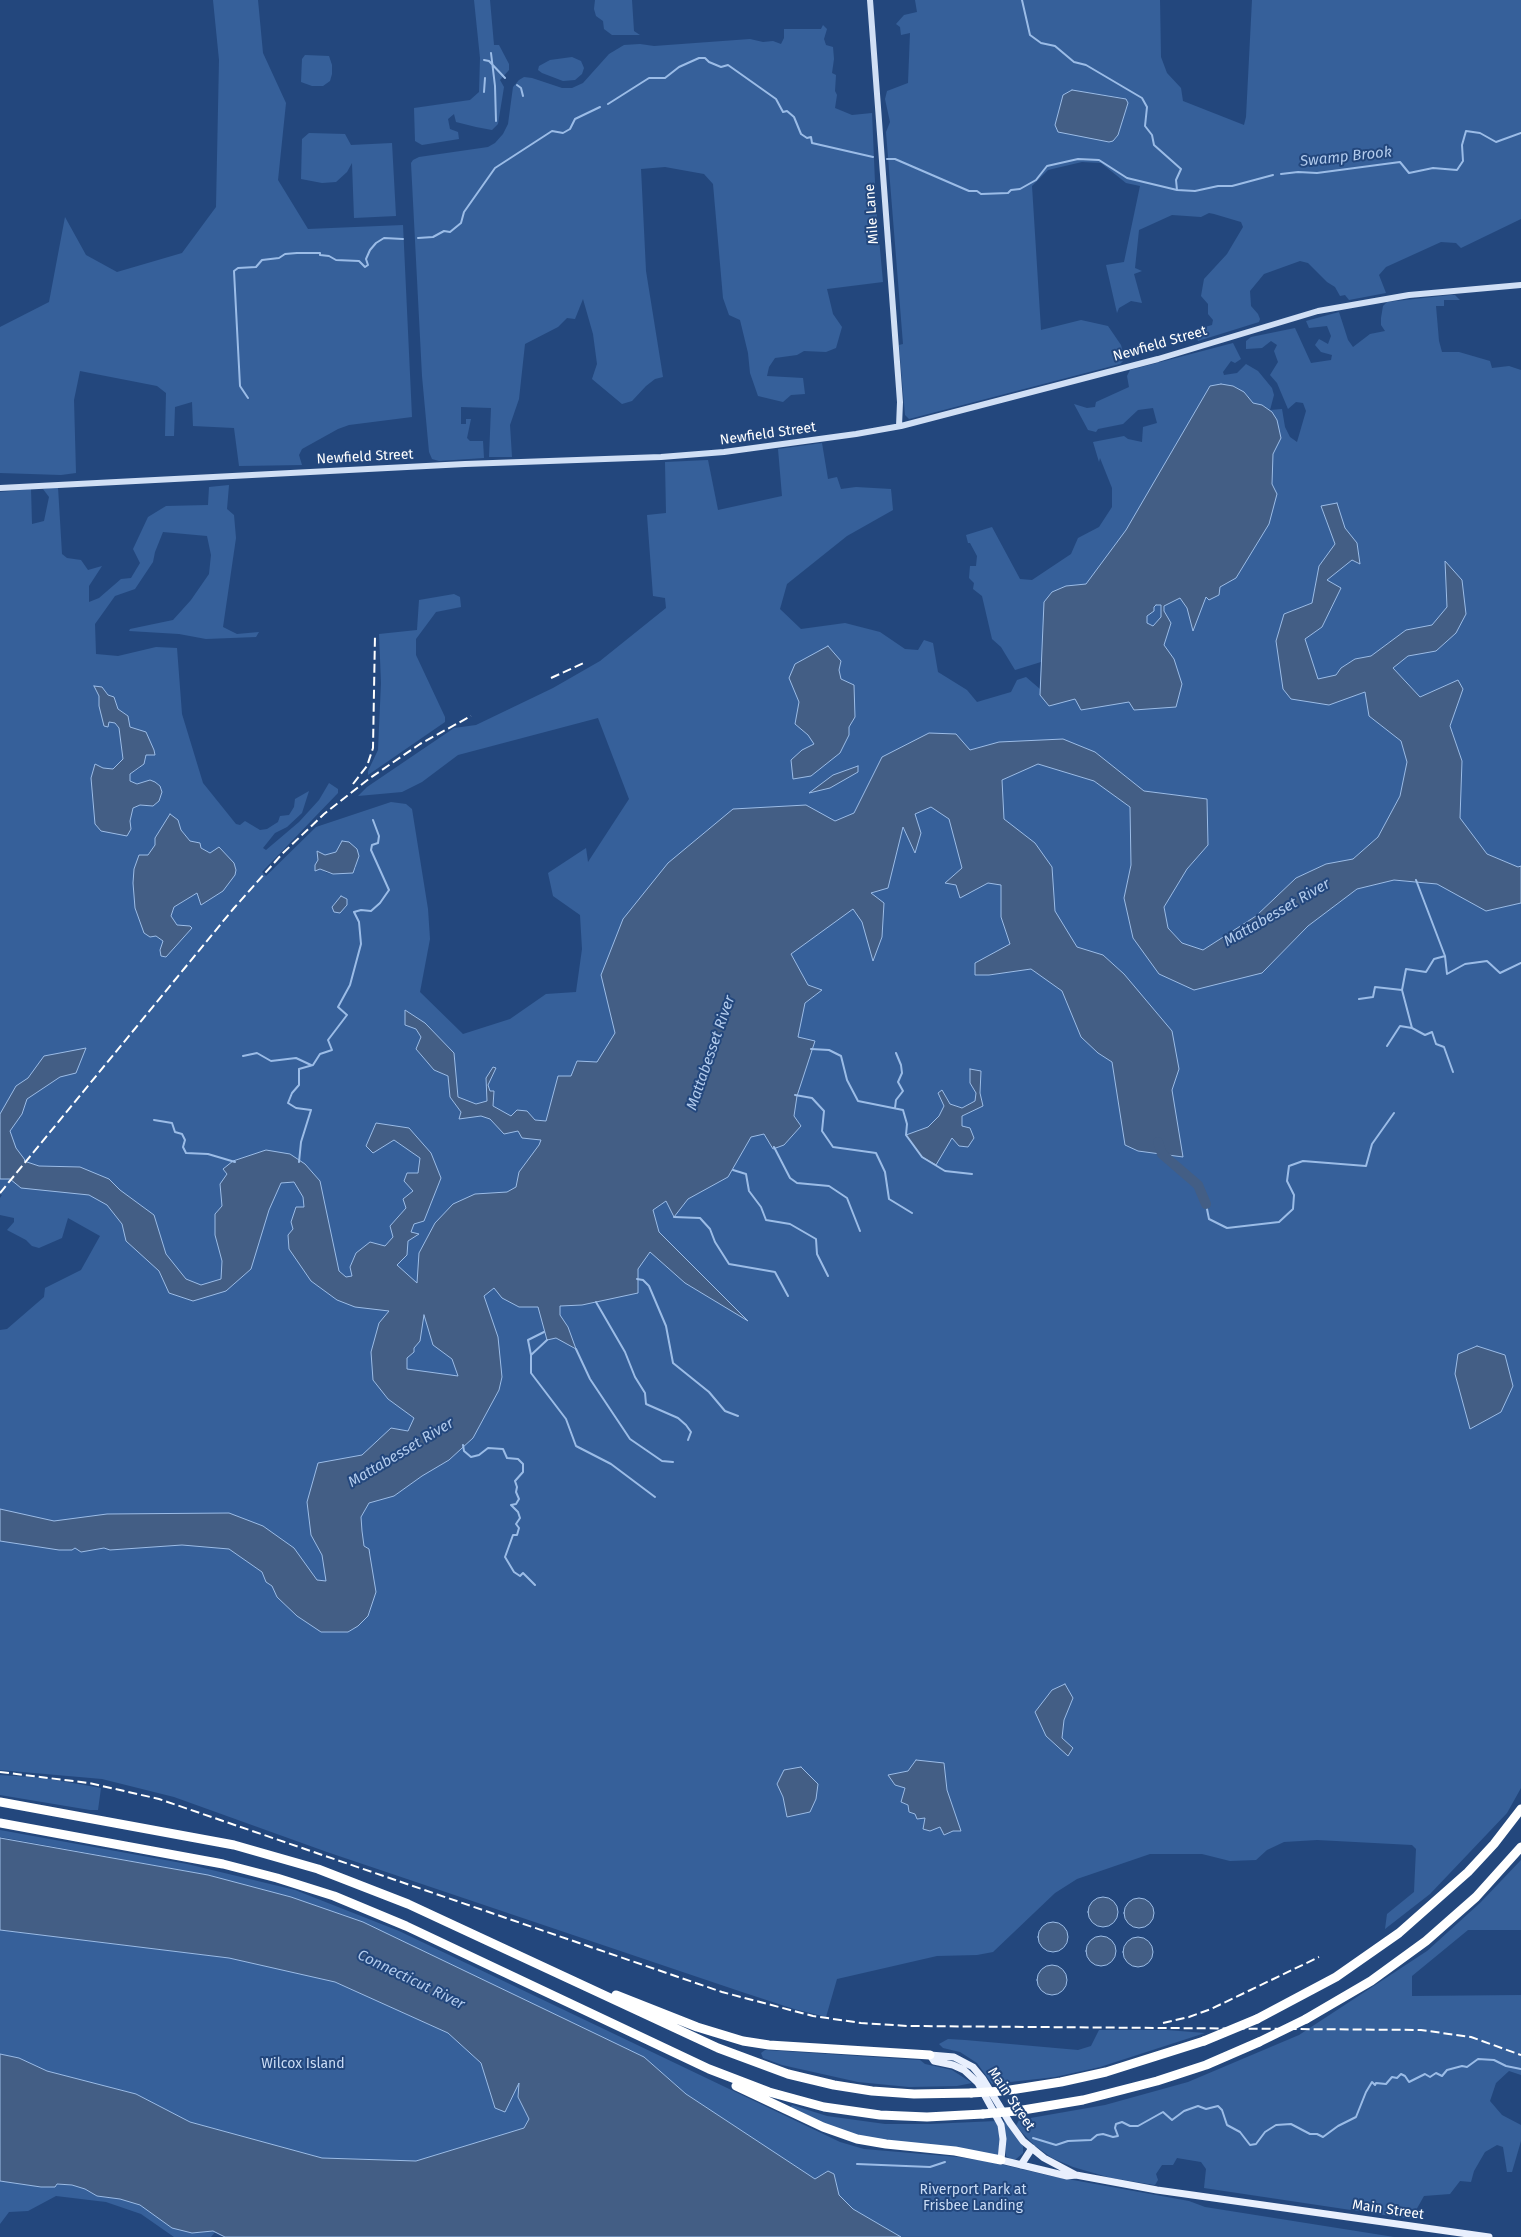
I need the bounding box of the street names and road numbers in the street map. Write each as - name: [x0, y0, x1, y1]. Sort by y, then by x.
- street label: Mile Lane: [862, 183, 882, 245]
- street label: Newfield Street: [1111, 323, 1209, 365]
- street label: Newfield Street: [719, 419, 817, 449]
- street label: Newfield Street: [316, 446, 414, 468]
- street label: Main Street: [984, 2064, 1038, 2134]
- street label: Main Street: [1351, 2197, 1425, 2223]

